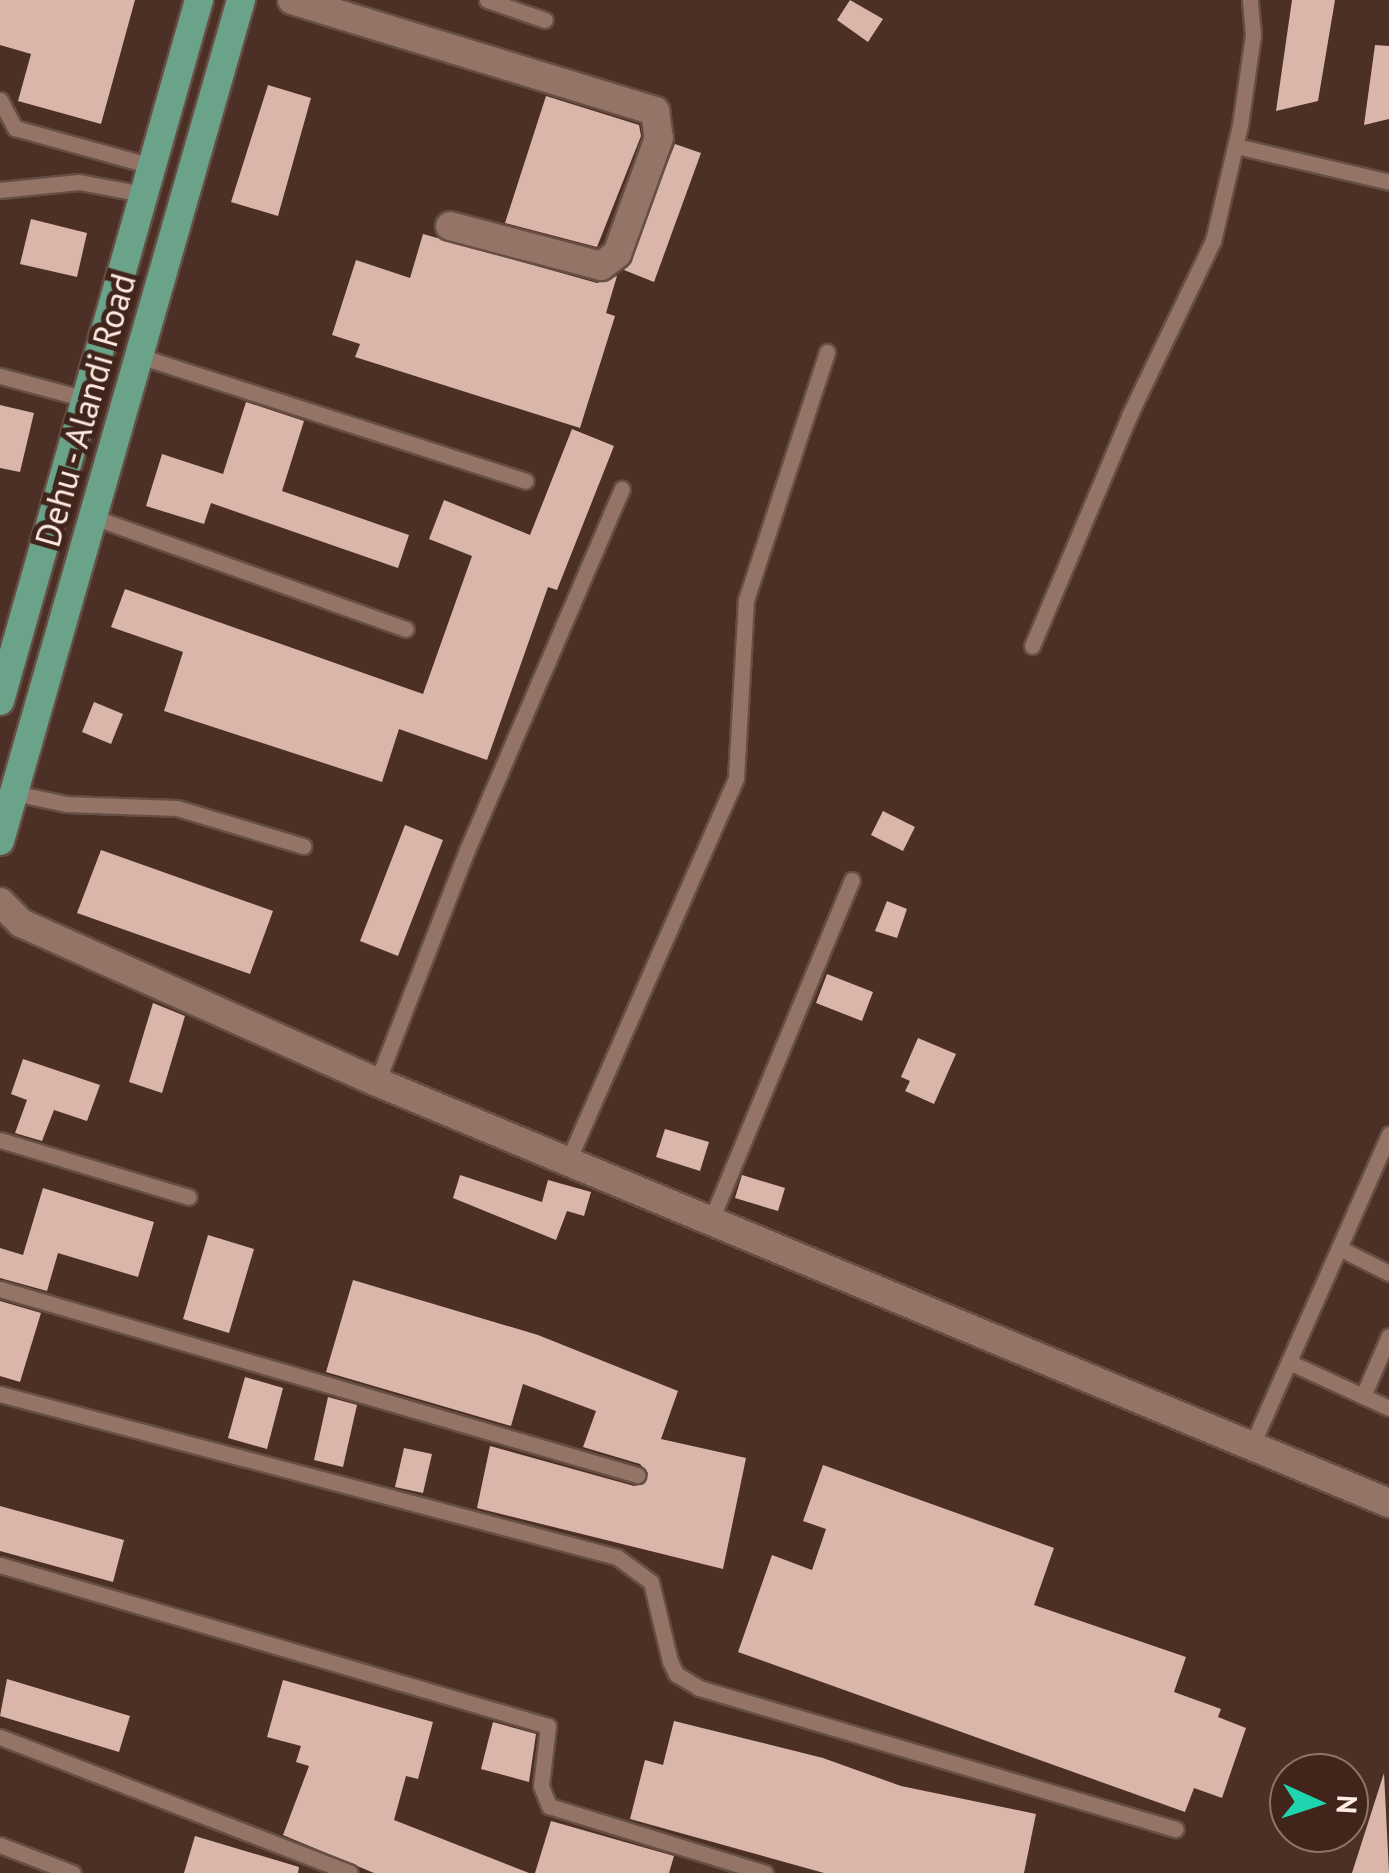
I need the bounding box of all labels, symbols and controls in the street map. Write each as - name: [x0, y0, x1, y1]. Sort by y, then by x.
- street label: Dehu - Alandi Road: [25, 265, 145, 555]
- north arrow: [1269, 1753, 1369, 1853]
- text: N: [1329, 1794, 1366, 1815]

